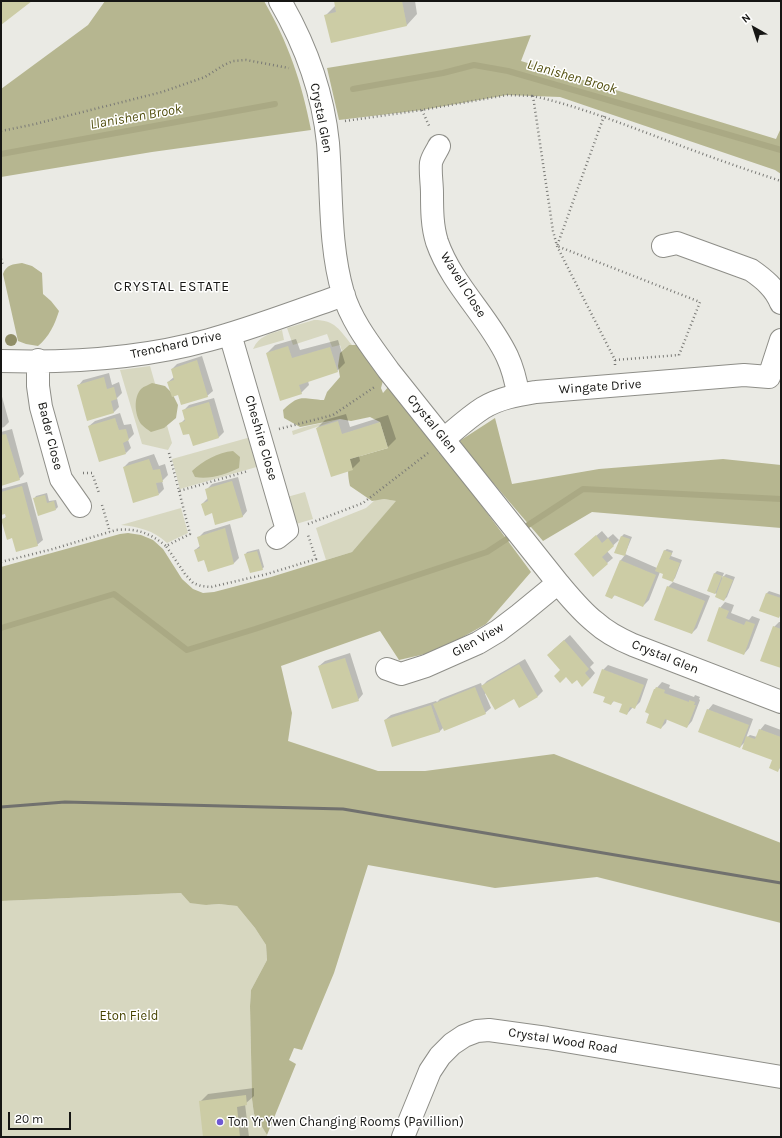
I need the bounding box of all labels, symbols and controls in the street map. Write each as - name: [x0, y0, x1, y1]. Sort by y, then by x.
- north arrow: [734, 8, 774, 48]
- text: N: [739, 11, 753, 26]
- water label: Llanishen Brook: [525, 56, 619, 98]
- street label: Crystal Glen: [307, 82, 335, 154]
- water label: Llanishen Brook: [89, 101, 183, 133]
- street label: Wavell Close: [437, 249, 489, 321]
- district label: CRYSTAL ESTATE: [114, 279, 230, 295]
- street label: Trenchard Drive: [129, 328, 223, 362]
- street label: Wingate Drive: [558, 376, 642, 398]
- street label: Crystal Glen: [404, 392, 460, 456]
- street label: Cheshire Close: [241, 394, 281, 482]
- street label: Bader Close: [34, 400, 66, 472]
- street label: Glen View: [449, 619, 507, 661]
- street label: Crystal Glen: [629, 636, 701, 678]
- park label: Eton Field: [100, 1008, 158, 1024]
- street label: Crystal Wood Road: [507, 1025, 619, 1057]
- scale bar: [10, 1104, 73, 1130]
- text: 20 m: [15, 1112, 43, 1126]
- place label: Ton Yr Ywen Changing Rooms (Pavillion): [228, 1114, 464, 1130]
- marker: Ton Yr Ywen Changing Rooms (Pavillion): [215, 1117, 225, 1127]

